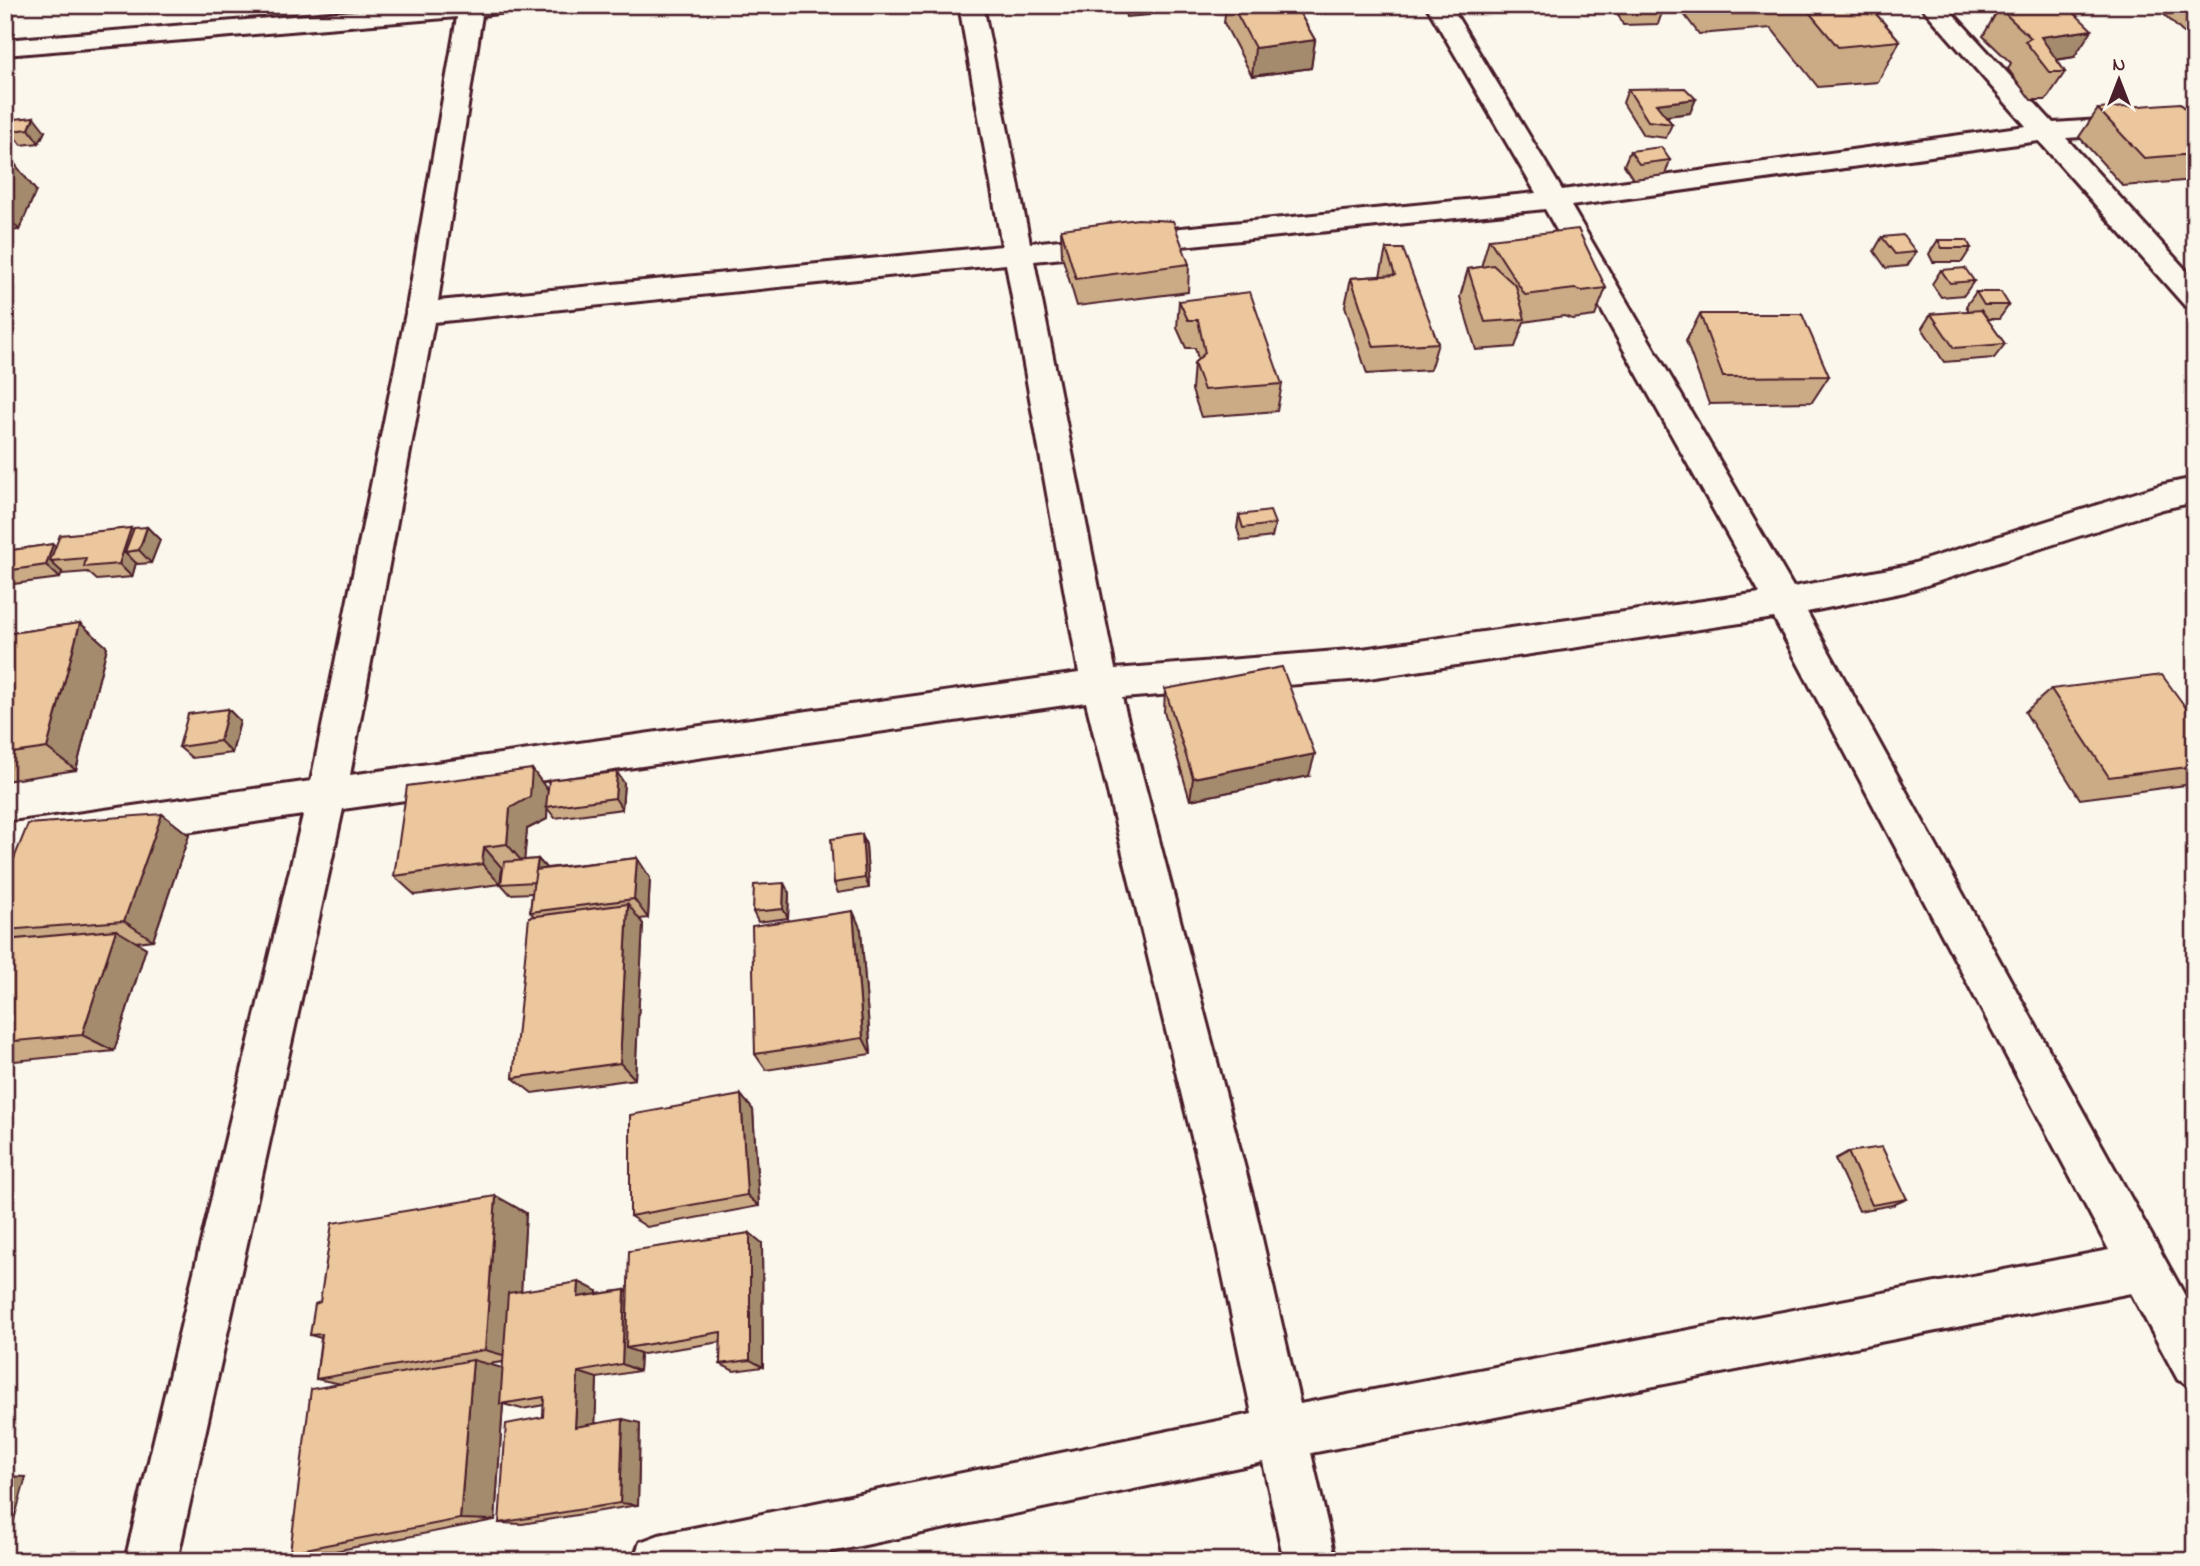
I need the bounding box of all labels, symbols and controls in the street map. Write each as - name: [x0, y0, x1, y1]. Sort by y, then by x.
- north arrow: [2084, 46, 2154, 116]
- text: N: [2113, 52, 2126, 79]

